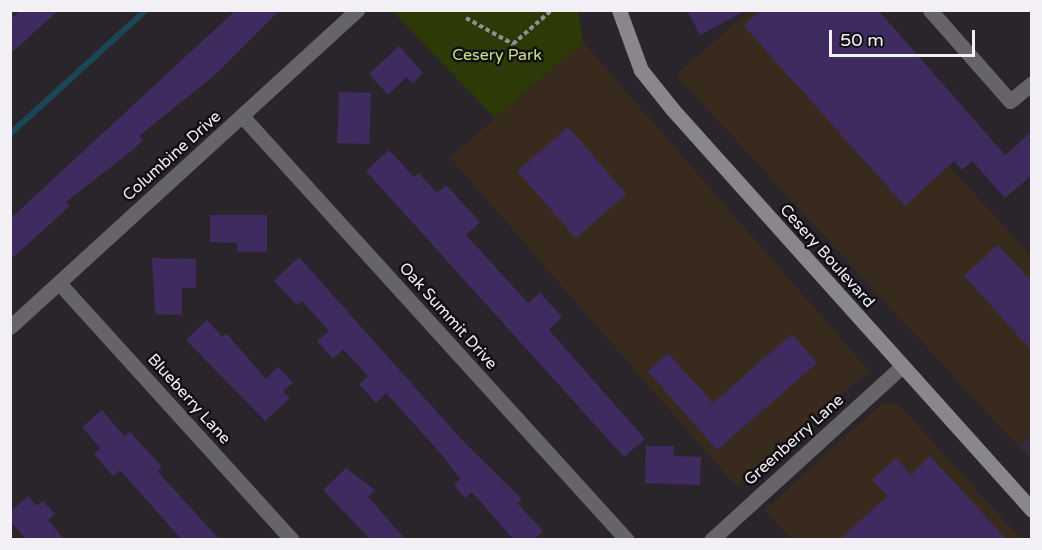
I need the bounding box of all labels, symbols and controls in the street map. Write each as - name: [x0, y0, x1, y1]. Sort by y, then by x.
- scale bar: [832, 18, 978, 56]
- text: 50 m: [840, 29, 884, 51]
- park label: Cesery Park: [452, 45, 542, 65]
- street label: Columbine Drive: [119, 107, 225, 205]
- street label: Cesery Boulevard: [776, 200, 878, 312]
- street label: Oak Summit Drive: [395, 259, 501, 373]
- street label: Blueberry Lane: [143, 350, 235, 448]
- street label: Greenberry Lane: [740, 390, 848, 490]

